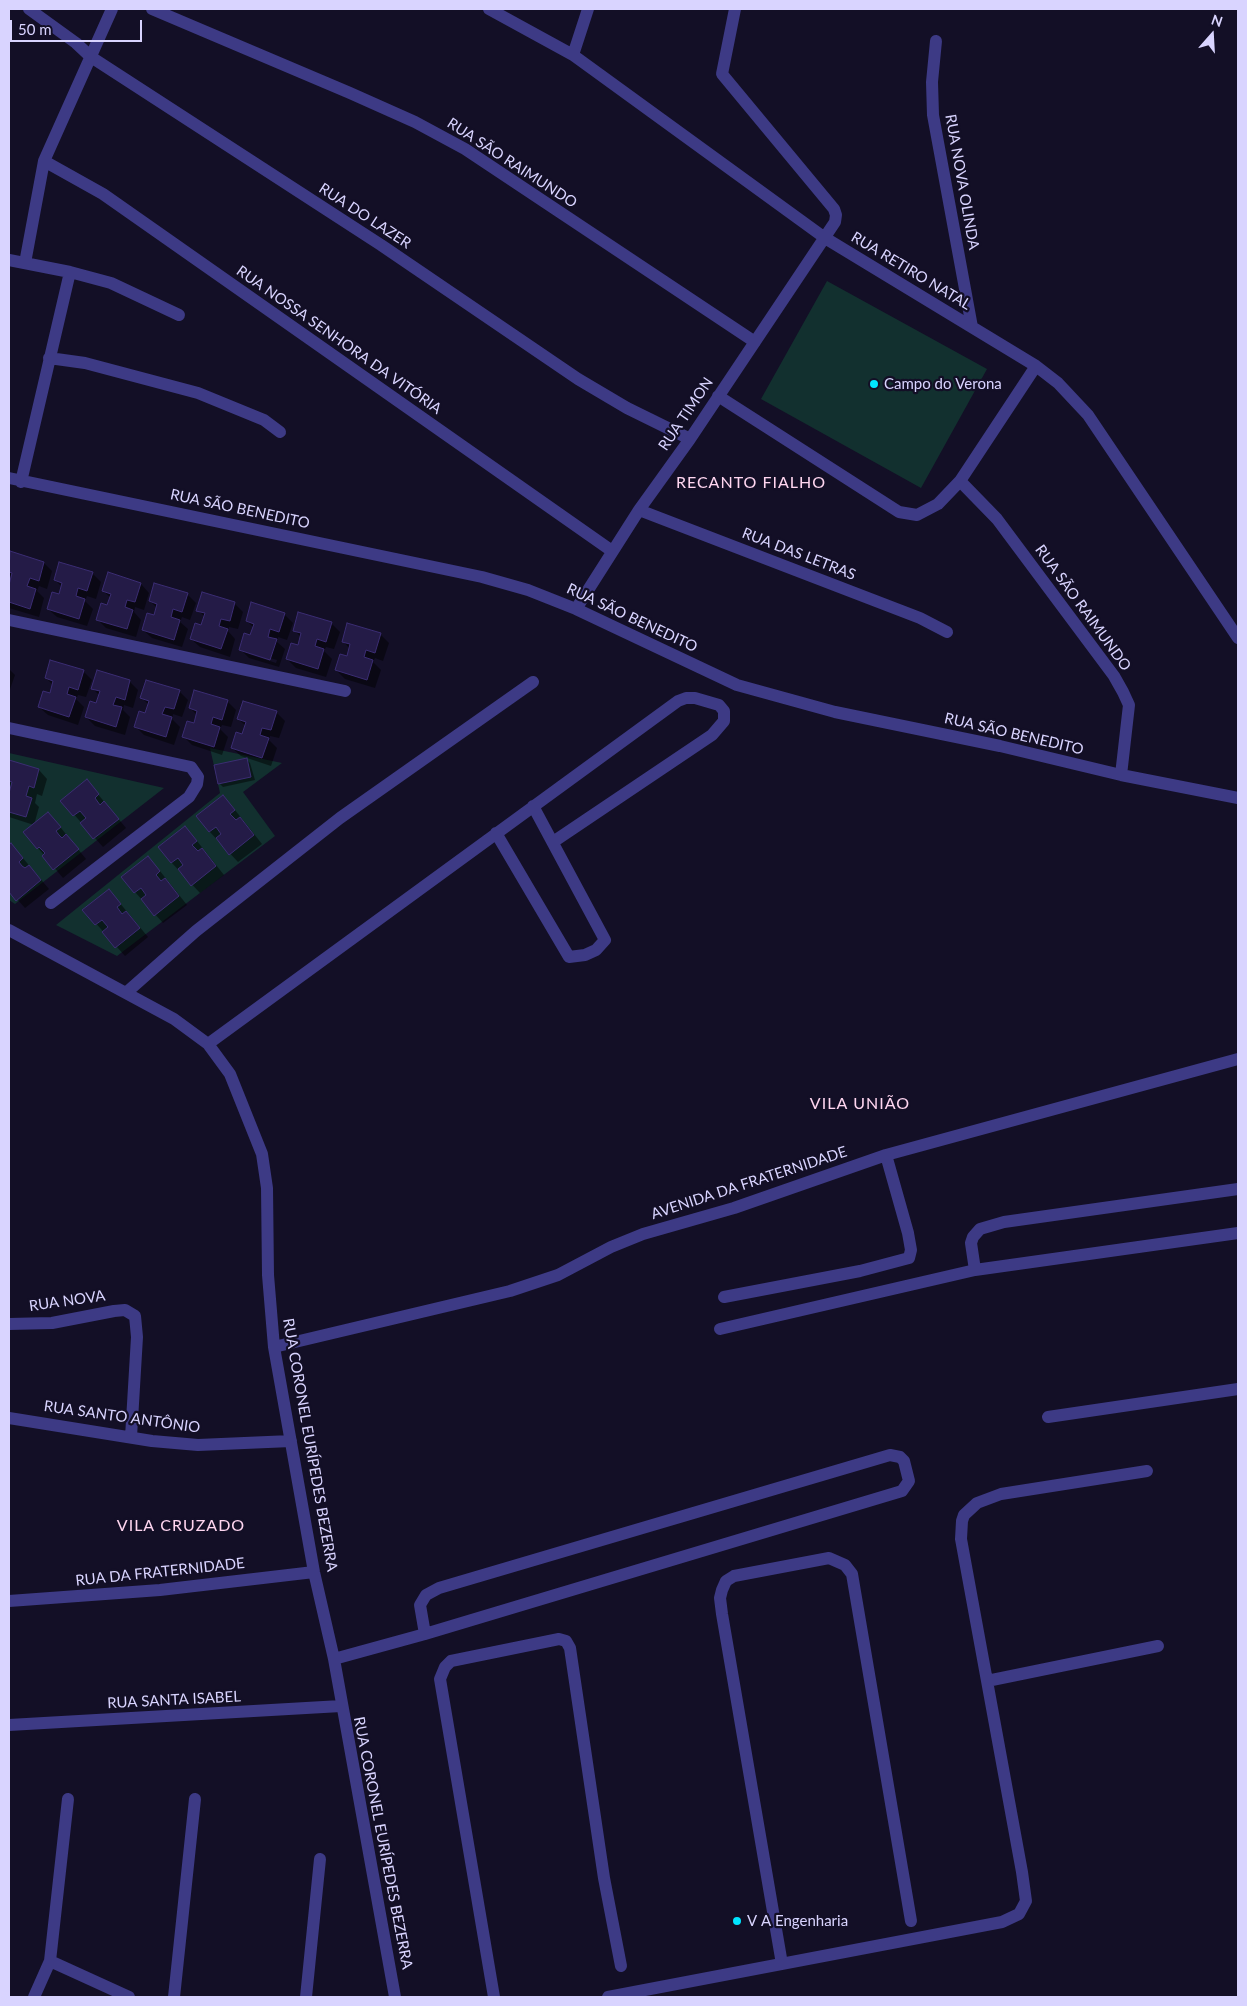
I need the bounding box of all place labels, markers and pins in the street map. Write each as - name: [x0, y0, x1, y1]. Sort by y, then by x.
- place label: Campo do Verona: [884, 375, 1002, 393]
- marker: Campo do Verona: [868, 378, 880, 390]
- place label: V A Engenharia: [747, 1912, 848, 1930]
- marker: V A Engenharia: [731, 1915, 743, 1927]

